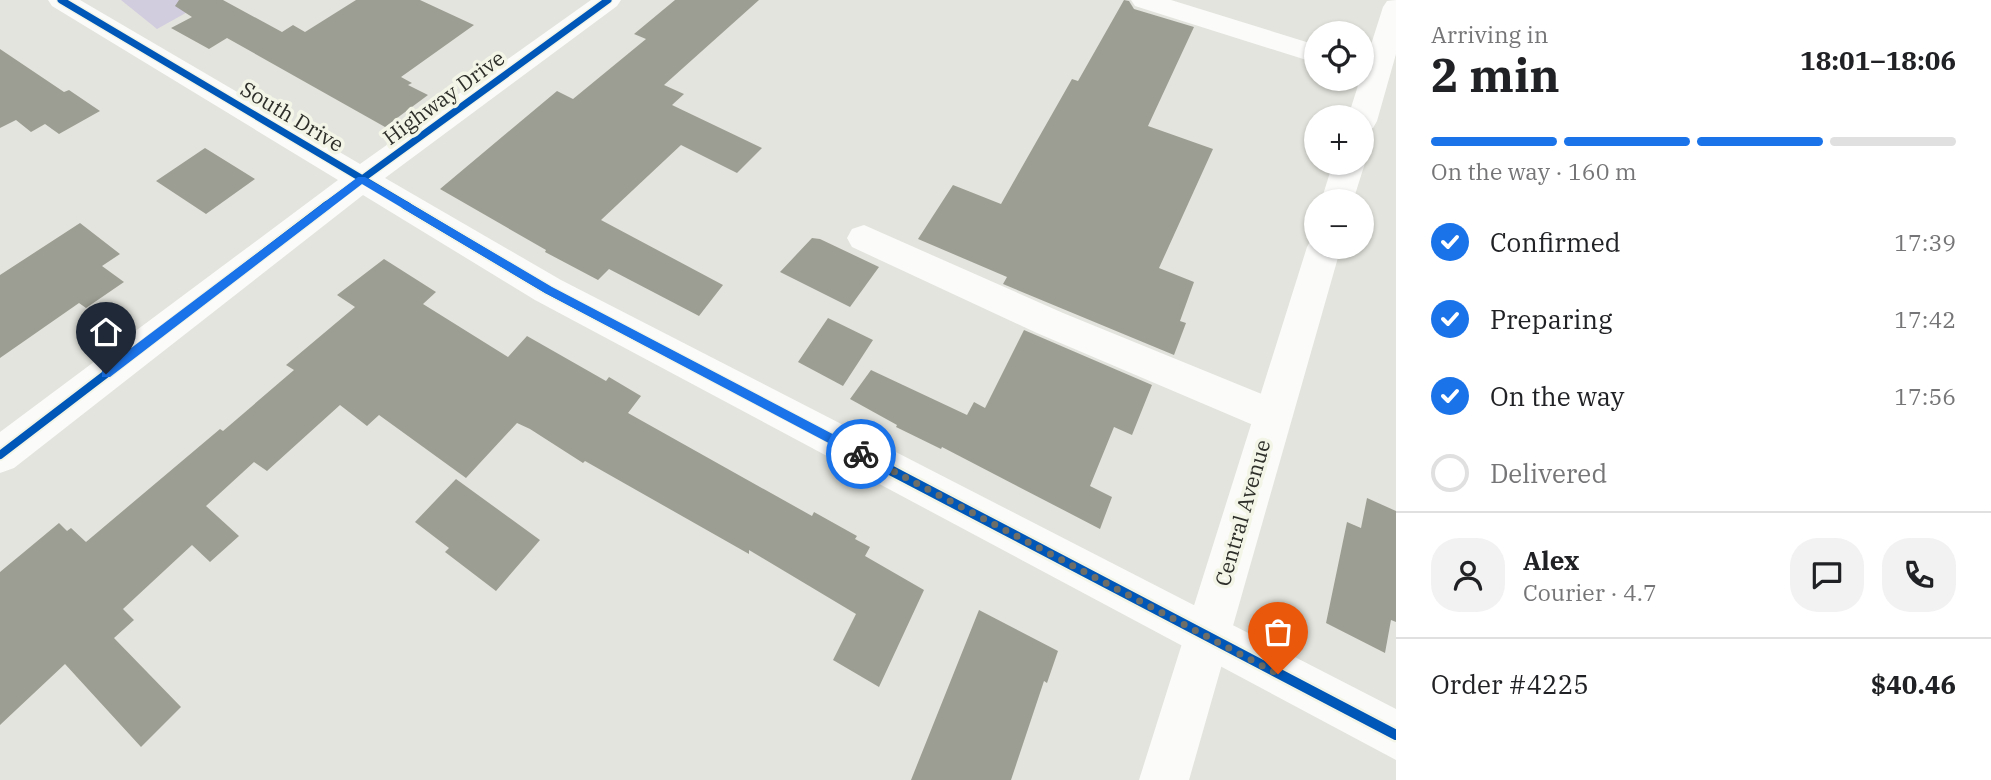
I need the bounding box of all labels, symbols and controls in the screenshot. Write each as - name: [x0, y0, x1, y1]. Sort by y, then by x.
- text: Arriving in: [1431, 19, 1548, 49]
- map controls: [1304, 21, 1374, 259]
- button: locate: [1304, 21, 1374, 91]
- text: 18:01–18:06: [1800, 43, 1956, 77]
- street label: Highway Drive: [377, 44, 510, 151]
- text: 2 min: [1431, 45, 1560, 105]
- street label: South Drive: [236, 74, 349, 158]
- button: +: [1304, 105, 1374, 175]
- text: On the way · 160 m: [1431, 156, 1637, 186]
- button: −: [1304, 189, 1374, 259]
- icon: check: [1431, 223, 1469, 261]
- text: Confirmed: [1490, 225, 1621, 259]
- text: 17:39: [1894, 227, 1956, 257]
- icon: check: [1431, 300, 1469, 338]
- pin: [76, 302, 136, 374]
- text: Preparing: [1490, 302, 1612, 336]
- text: 17:42: [1894, 304, 1956, 334]
- icon: home: [87, 313, 125, 351]
- icon: check: [1431, 377, 1469, 415]
- text: On the way: [1490, 379, 1624, 413]
- text: 17:56: [1894, 381, 1956, 411]
- courier: [826, 419, 896, 489]
- icon: bike: [842, 435, 880, 473]
- street label: Central Avenue: [1208, 436, 1276, 589]
- text: Delivered: [1490, 456, 1607, 490]
- button: person: [1431, 538, 1505, 612]
- button: chat: [1790, 538, 1864, 612]
- button: phone: [1882, 538, 1956, 612]
- text: Alex: [1523, 543, 1579, 577]
- text: Courier · 4.7: [1523, 577, 1657, 607]
- pin: [1248, 602, 1308, 674]
- icon: bag: [1259, 613, 1297, 651]
- text: Order #4225: [1431, 667, 1589, 701]
- text: $40.46: [1871, 667, 1956, 701]

